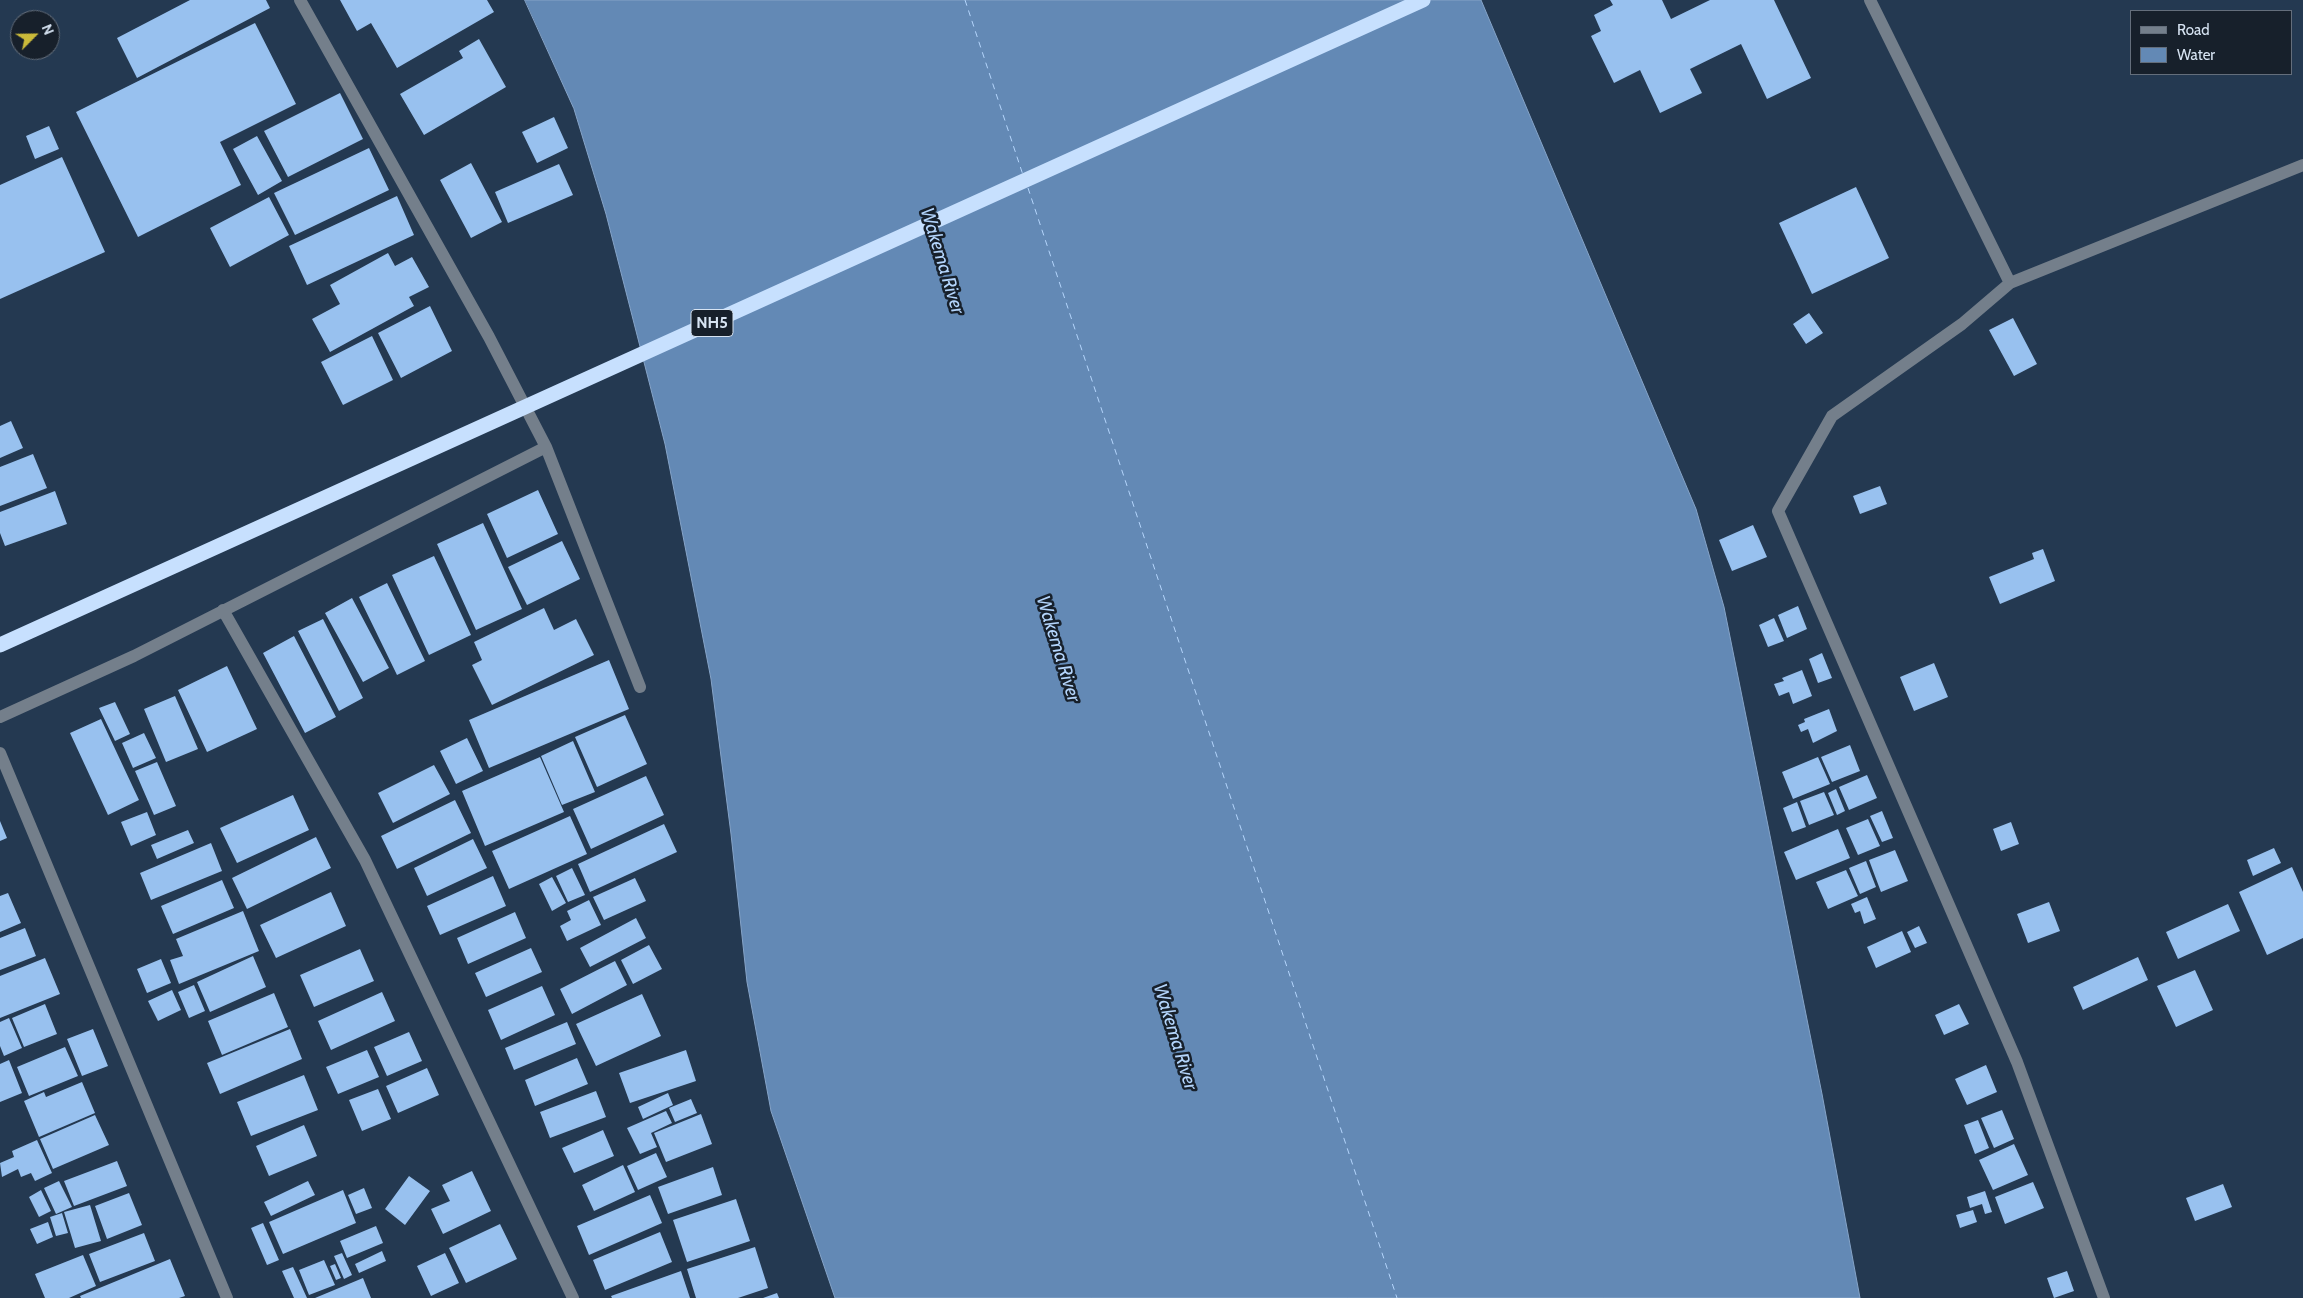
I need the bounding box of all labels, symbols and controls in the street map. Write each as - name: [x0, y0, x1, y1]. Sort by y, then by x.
- north arrow: [10, 10, 60, 60]
- legend: [2130, 10, 2293, 75]
- text: N: [38, 21, 58, 38]
- text: Road: [2177, 21, 2210, 39]
- text: Water: [2177, 46, 2215, 64]
- water label: Wakema River: [915, 205, 969, 317]
- road number: NH5: [691, 309, 733, 336]
- water label: Wakema River: [1031, 593, 1085, 705]
- water label: Wakema River: [1148, 981, 1202, 1093]

